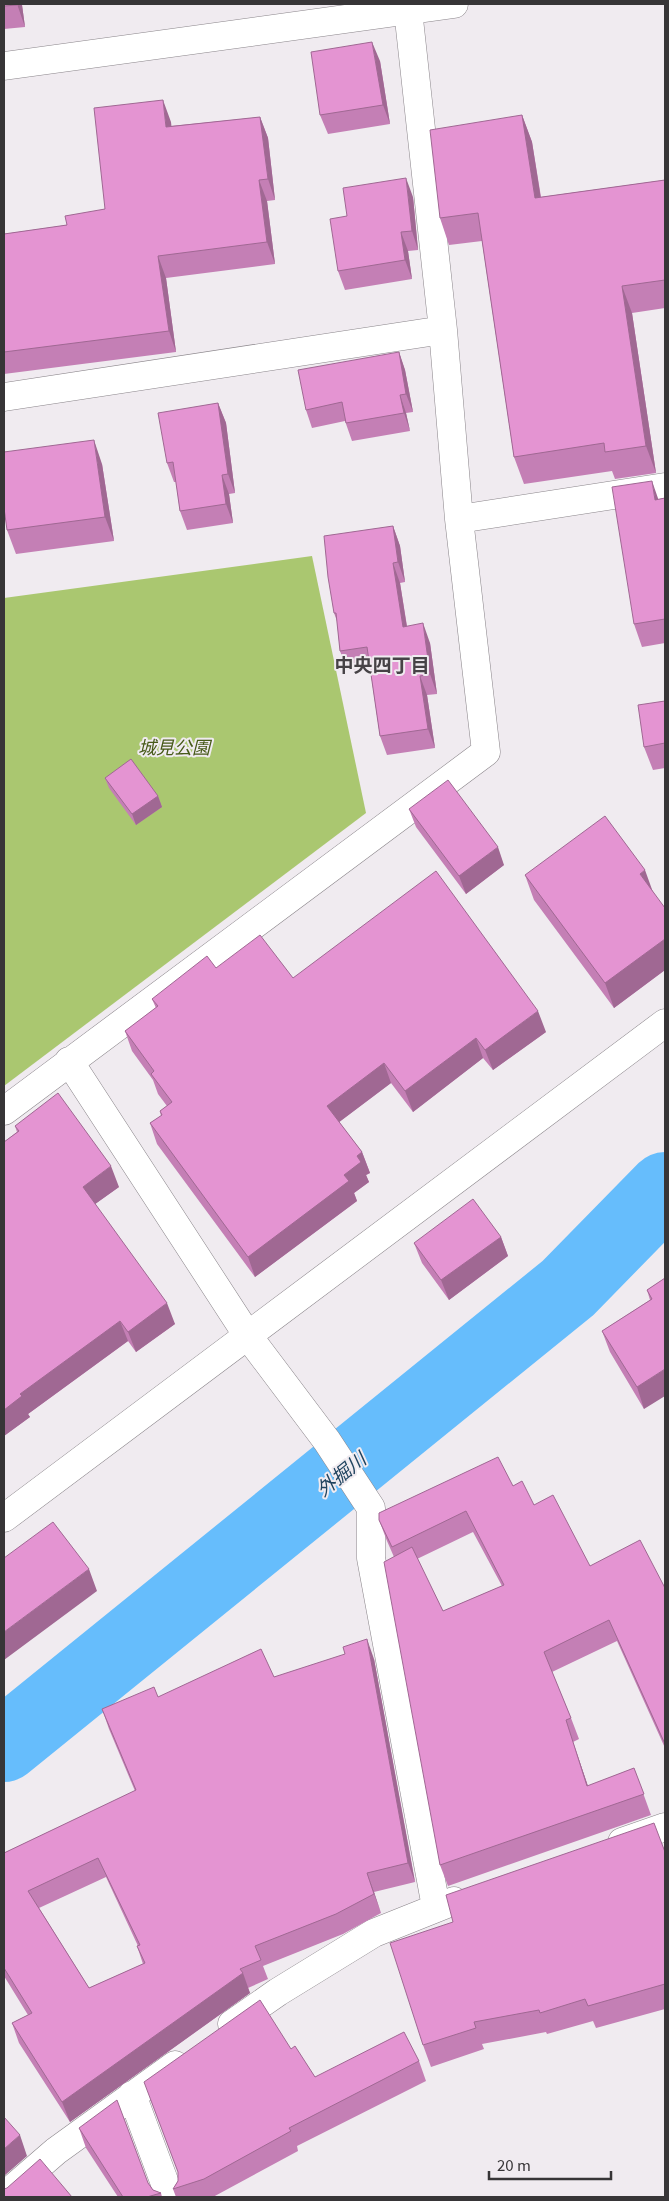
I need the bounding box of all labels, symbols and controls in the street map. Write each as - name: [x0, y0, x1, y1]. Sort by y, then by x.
- district label: 中央四丁目: [334, 650, 430, 677]
- park label: 城見公園: [138, 733, 213, 759]
- water label: 外掘川: [309, 1443, 372, 1501]
- scale bar: [489, 2148, 612, 2180]
- text: 20 m: [497, 2154, 531, 2175]

